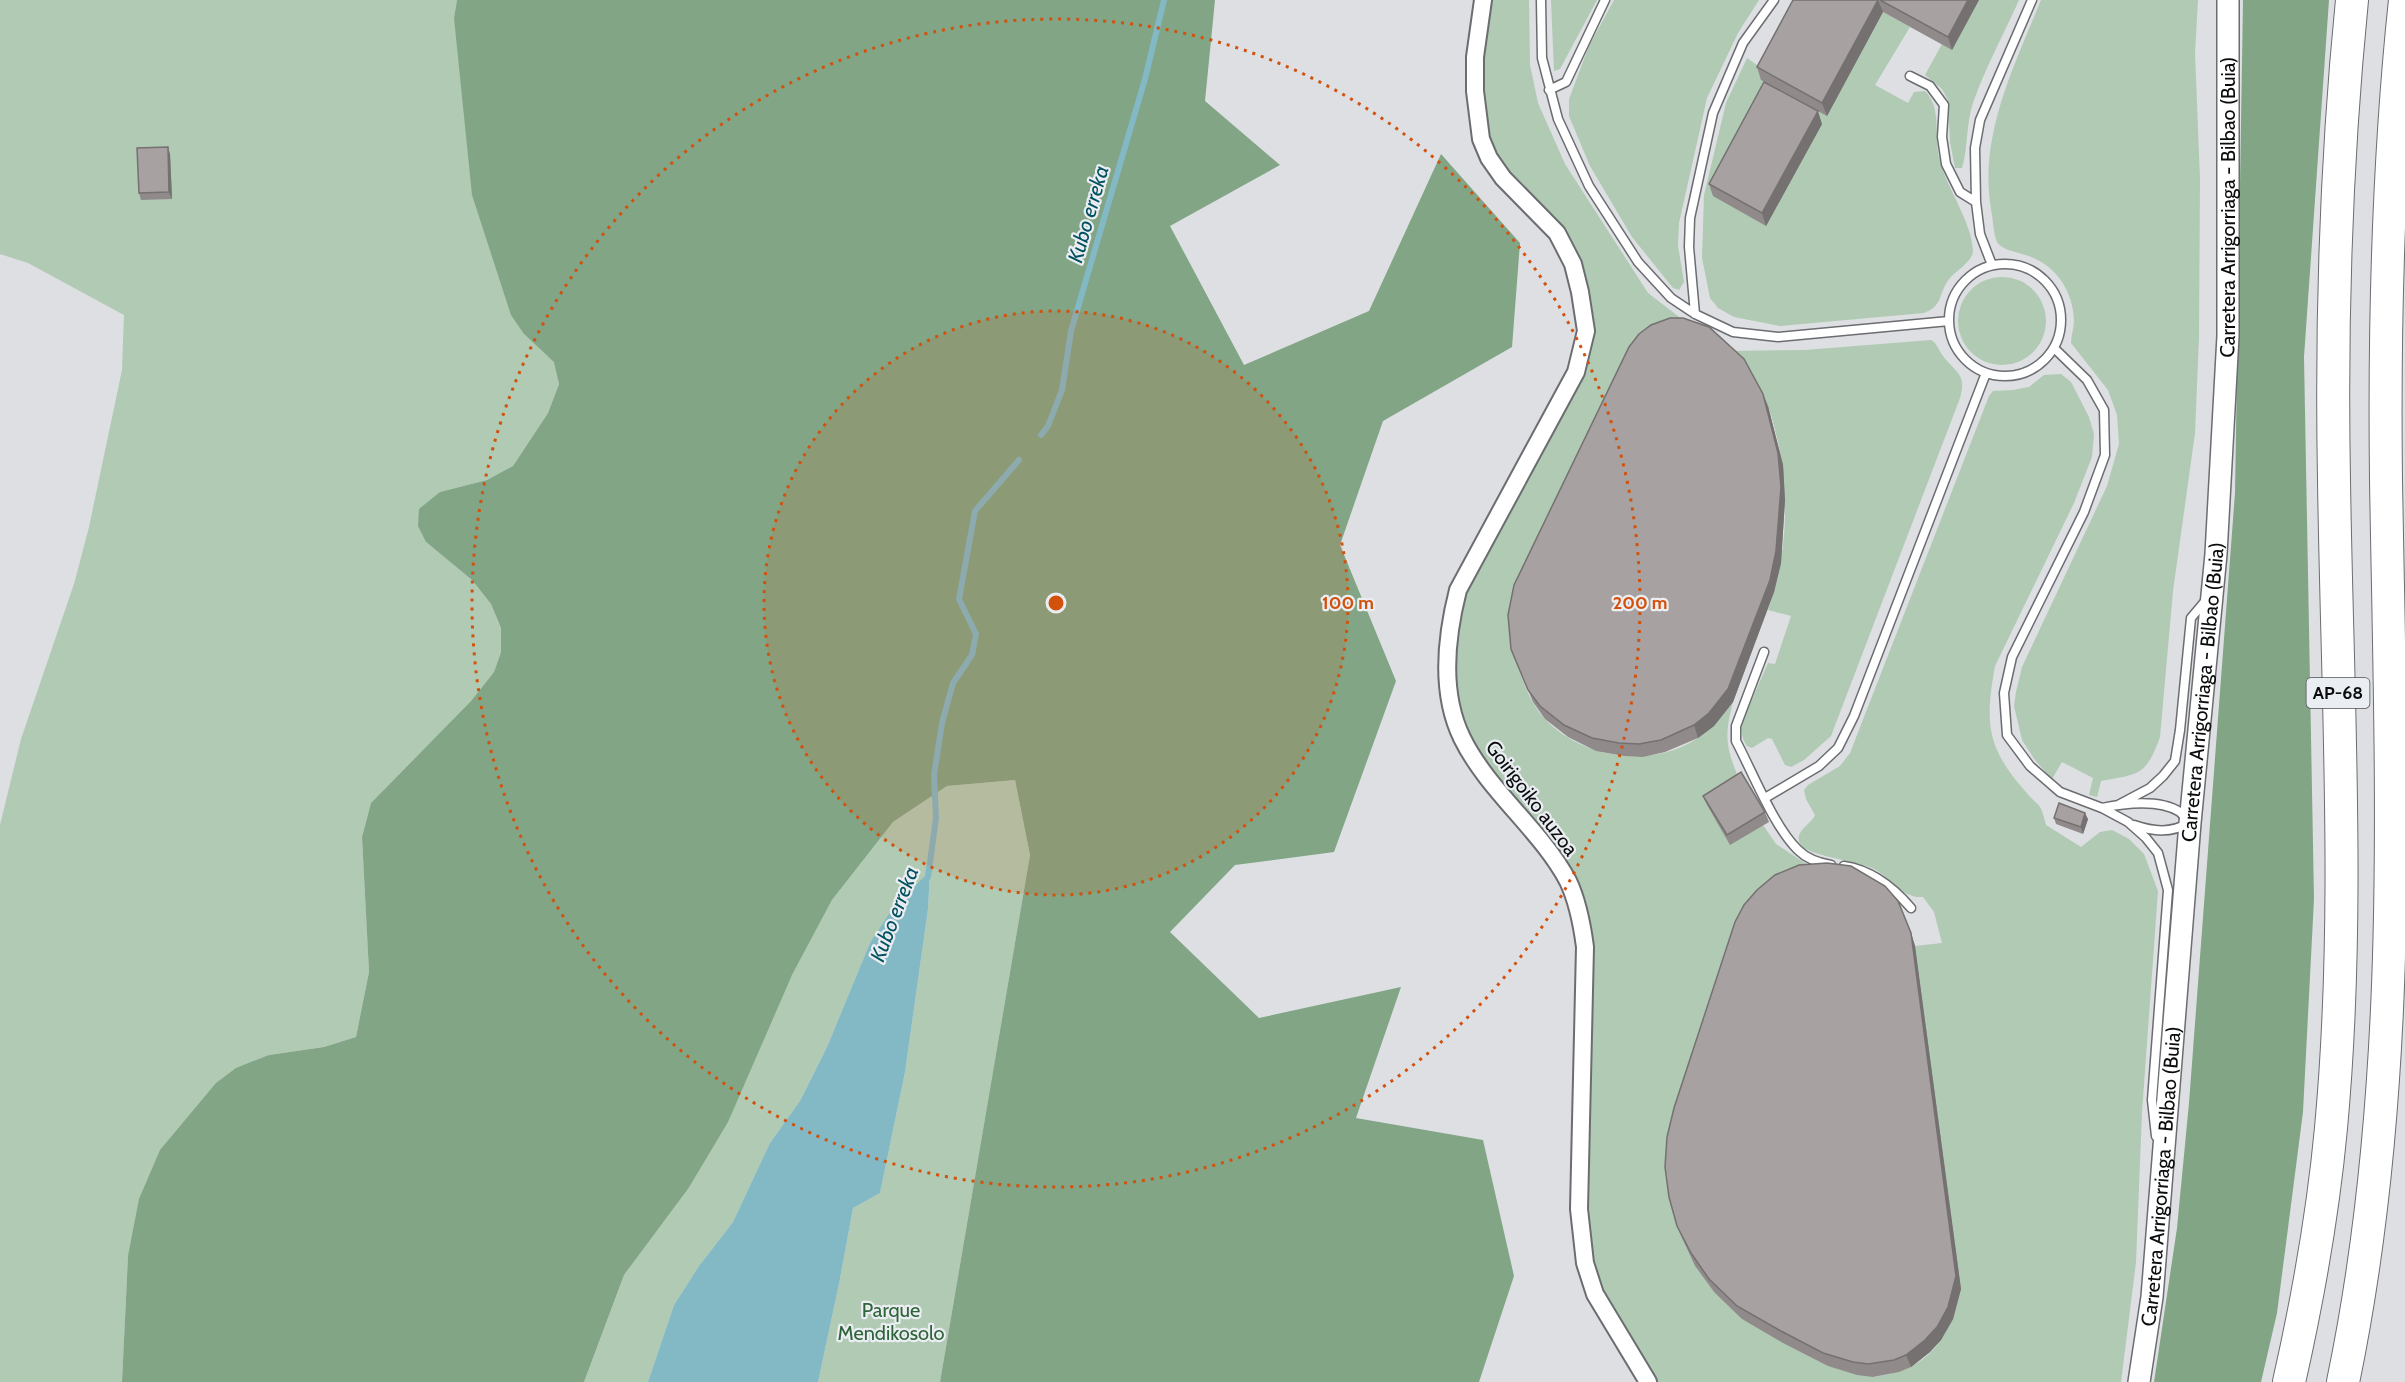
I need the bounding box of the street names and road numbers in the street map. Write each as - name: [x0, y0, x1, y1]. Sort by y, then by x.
- street label: Carretera Arrigorriaga - Bilbao (Buia): [2215, 57, 2240, 358]
- street label: Carretera Arrigorriaga - Bilbao (Buia): [2177, 542, 2229, 843]
- road number: AP-68: [2306, 678, 2370, 708]
- street label: Goirigoiko auzoa: [1481, 736, 1583, 861]
- street label: Carretera Arrigorriaga - Bilbao (Buia): [2136, 1025, 2186, 1328]

